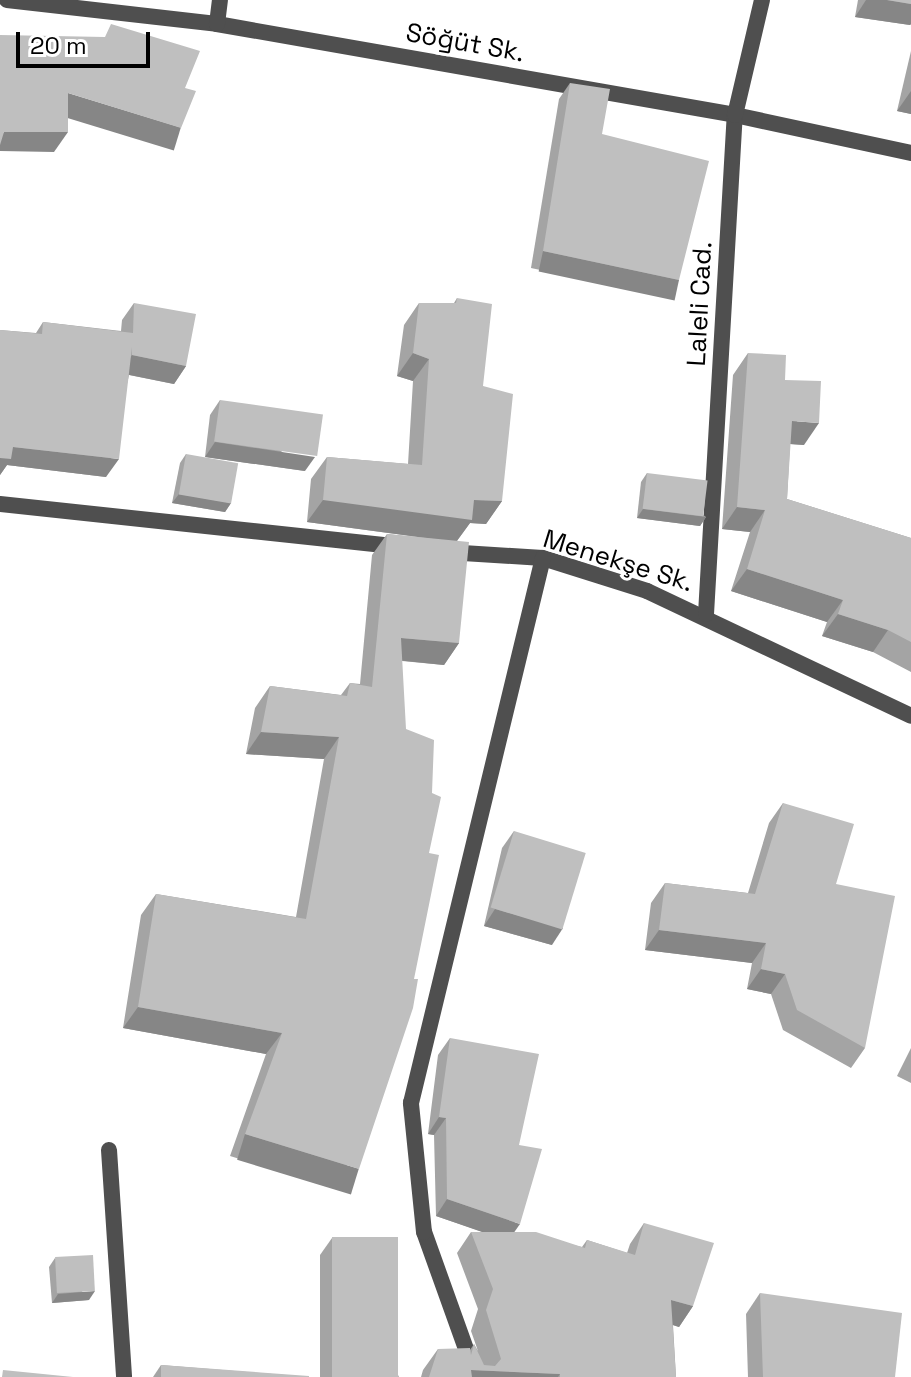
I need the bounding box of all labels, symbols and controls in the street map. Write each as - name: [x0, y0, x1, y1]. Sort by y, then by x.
- scale bar: [20, 16, 154, 66]
- street label: Söğüt Sk.: [403, 17, 527, 69]
- text: 20 m: [30, 30, 87, 61]
- street label: Laleli Cad.: [681, 241, 719, 367]
- street label: Menekşe Sk.: [539, 523, 697, 599]

